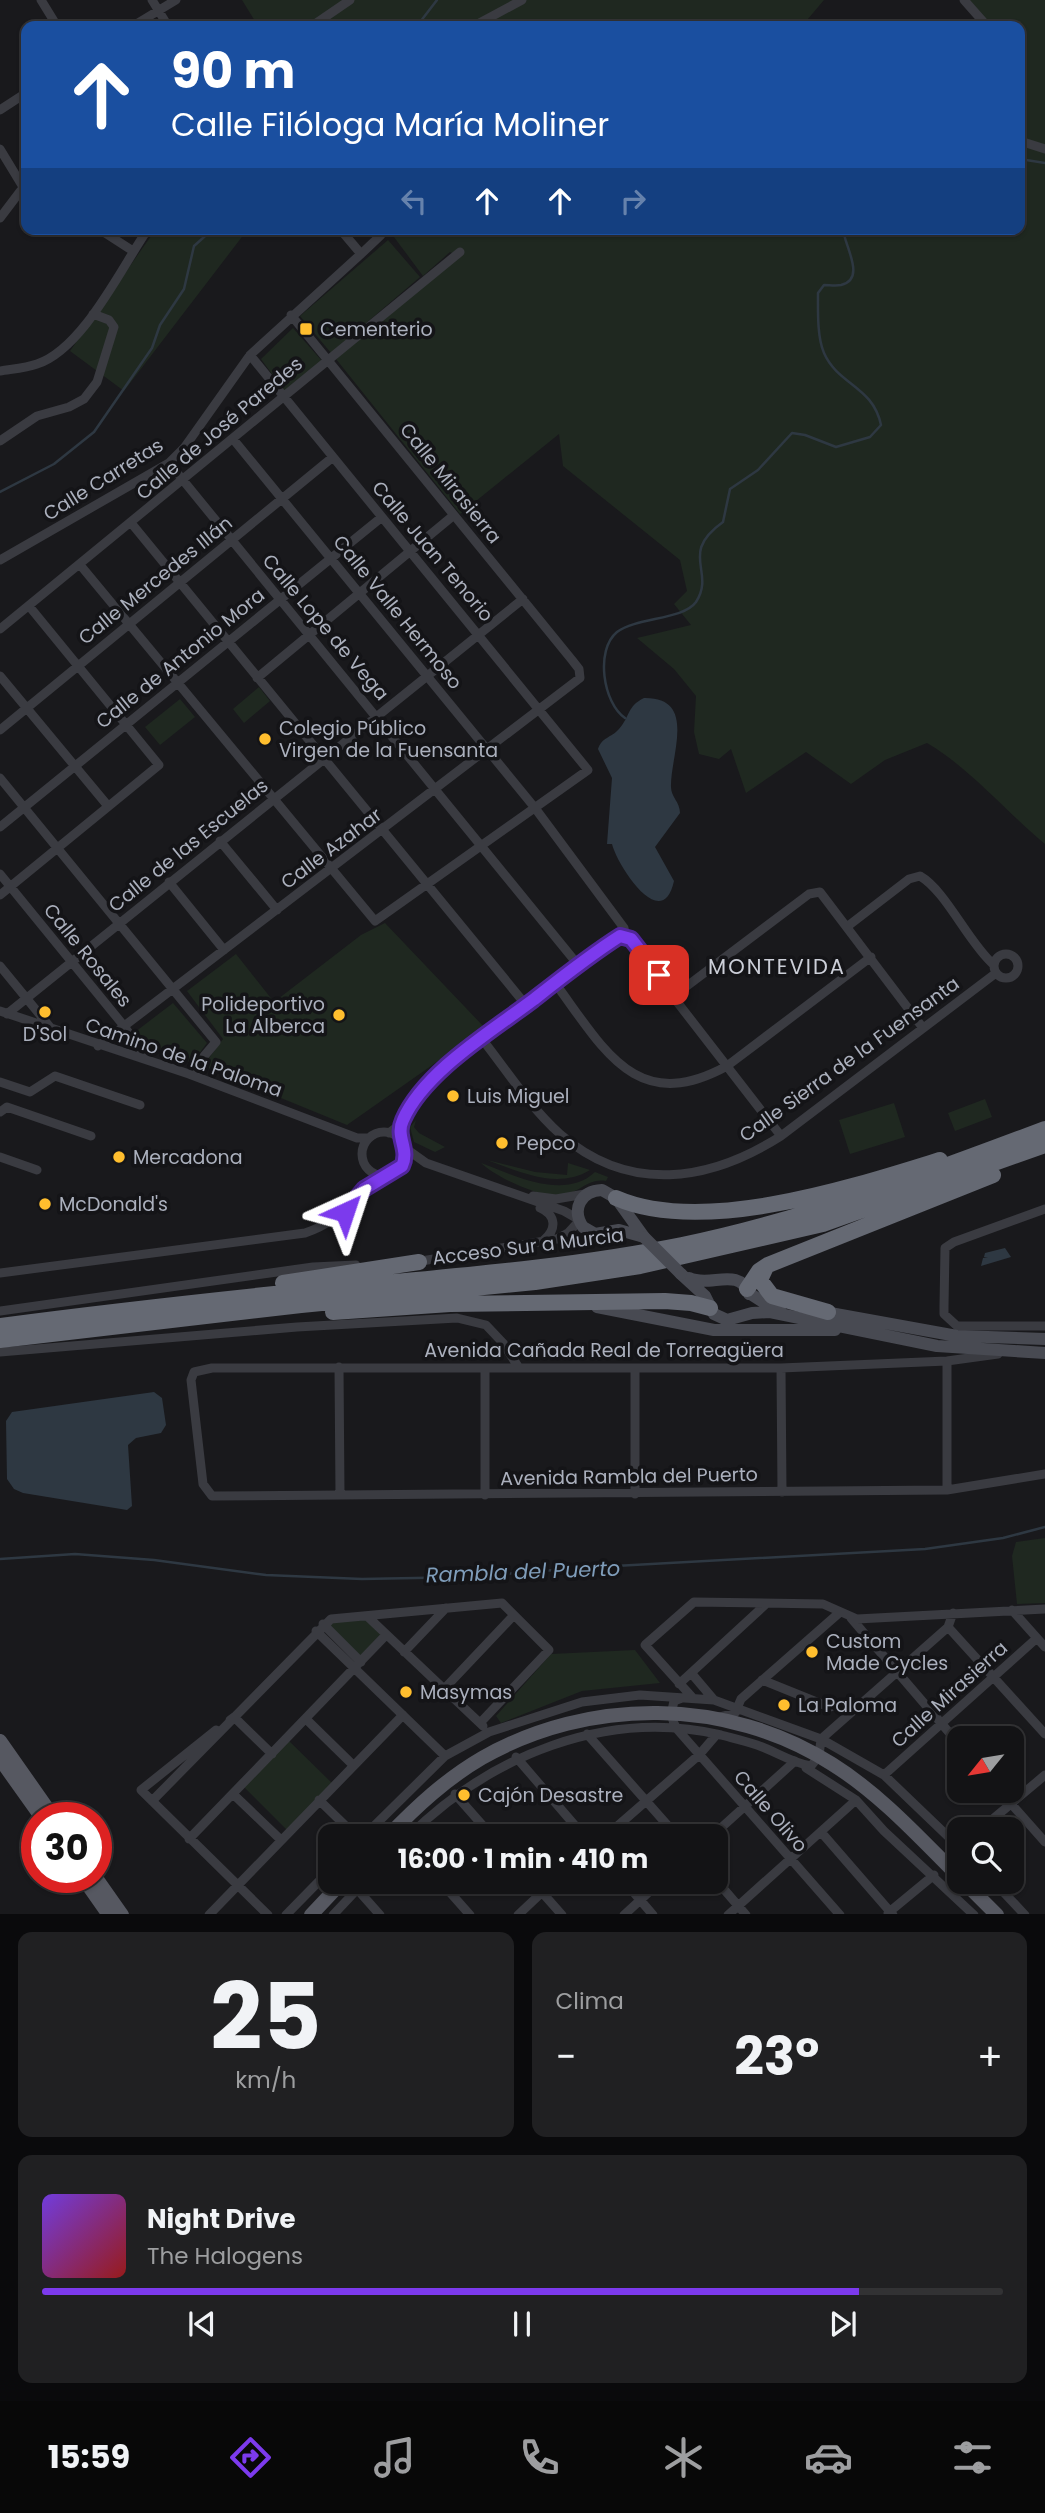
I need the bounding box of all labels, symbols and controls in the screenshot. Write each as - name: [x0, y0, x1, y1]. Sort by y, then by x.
- text: 90 m: [171, 37, 295, 105]
- icon: ahead: [56, 49, 147, 140]
- text: Calle Filóloga María Moliner: [171, 102, 609, 147]
- icon: left: [395, 182, 433, 220]
- icon: ahead: [468, 182, 506, 220]
- icon: ahead: [541, 182, 579, 220]
- icon: right: [614, 182, 652, 220]
- place label: Cementerio: [320, 316, 433, 343]
- marker: Cementerio: [298, 321, 314, 337]
- street label: Calle de José Paredes: [130, 351, 308, 506]
- street label: Calle Mirasierra: [394, 417, 508, 549]
- street label: Calle Carretas: [38, 432, 168, 527]
- street label: Calle Juan Tenorio: [366, 475, 500, 628]
- street label: Calle Mercedes Illán: [73, 510, 238, 651]
- street label: Calle Valle Hermoso: [327, 529, 468, 695]
- street label: Calle Lope de Vega: [256, 548, 395, 706]
- street label: Calle de Antonio Mora: [90, 582, 270, 735]
- place label: Colegio Público Virgen de la Fuensanta: [279, 715, 498, 764]
- marker: Colegio Público Virgen de la Fuensanta: [257, 731, 273, 747]
- street label: Calle de las Escuelas: [103, 772, 274, 918]
- street label: Calle Azahar: [275, 801, 387, 895]
- street label: Calle Rosales: [37, 898, 138, 1013]
- pin: [629, 945, 689, 1005]
- district label: MONTEVIDA: [708, 952, 846, 981]
- icon: arrive: [640, 956, 678, 994]
- street label: Calle Sierra de la Fuensanta: [734, 970, 965, 1149]
- place label: Polideportivo La Alberca: [201, 991, 325, 1040]
- marker: D'Sol: [37, 1004, 53, 1020]
- marker: Polideportivo La Alberca: [331, 1007, 347, 1023]
- street label: Camino de la Paloma: [82, 1011, 286, 1104]
- place label: D'Sol: [23, 1021, 67, 1048]
- place label: Luis Miguel: [467, 1083, 570, 1110]
- marker: Luis Miguel: [445, 1088, 461, 1104]
- place label: Pepco: [516, 1130, 575, 1157]
- marker: Pepco: [494, 1135, 510, 1151]
- place label: Mercadona: [133, 1144, 243, 1171]
- marker: Mercadona: [111, 1149, 127, 1165]
- position arrow: [308, 1175, 382, 1249]
- place label: McDonald's: [59, 1191, 168, 1218]
- marker: McDonald's: [37, 1196, 53, 1212]
- street label: Acceso Sur a Murcia: [431, 1221, 625, 1272]
- street label: Avenida Cañada Real de Torreagüera: [424, 1337, 784, 1364]
- street label: Avenida Rambla del Puerto: [500, 1461, 758, 1492]
- water label: Rambla del Puerto: [425, 1554, 621, 1589]
- place label: Custom Made Cycles: [826, 1628, 948, 1677]
- street label: Calle Mirasierra: [885, 1635, 1013, 1754]
- marker: Custom Made Cycles: [804, 1644, 820, 1660]
- place label: Masymas: [420, 1679, 512, 1706]
- marker: Masymas: [398, 1684, 414, 1700]
- place label: La Paloma: [798, 1692, 897, 1719]
- marker: La Paloma: [776, 1697, 792, 1713]
- north arrow: [947, 1726, 1024, 1802]
- map controls: [947, 1726, 1024, 1894]
- street label: Calle Olivo: [727, 1764, 814, 1858]
- place label: Cajón Desastre: [478, 1782, 623, 1809]
- marker: Cajón Desastre: [456, 1787, 472, 1803]
- speed limit sign: 30: [21, 1802, 112, 1893]
- button: search: [947, 1817, 1024, 1894]
- text: 16:00 · 1 min · 410 m: [398, 1841, 648, 1877]
- text: 25: [210, 1953, 321, 2081]
- text: Clima: [556, 1985, 624, 2017]
- text: 23°: [734, 2020, 819, 2093]
- text: −: [556, 2030, 576, 2083]
- text: +: [977, 2030, 1003, 2083]
- text: km/h: [235, 2064, 296, 2096]
- text: Night Drive: [147, 2201, 295, 2237]
- text: The Halogens: [147, 2240, 303, 2272]
- icon: previous: [183, 2305, 221, 2343]
- icon: pause: [503, 2305, 541, 2343]
- icon: next: [824, 2305, 862, 2343]
- icon: directions: [226, 2433, 275, 2482]
- icon: music: [370, 2433, 419, 2482]
- icon: phone: [515, 2433, 564, 2482]
- icon: climate: [659, 2433, 708, 2482]
- icon: car: [804, 2433, 853, 2482]
- icon: filters: [948, 2433, 997, 2482]
- text: 15:59: [48, 2434, 130, 2479]

